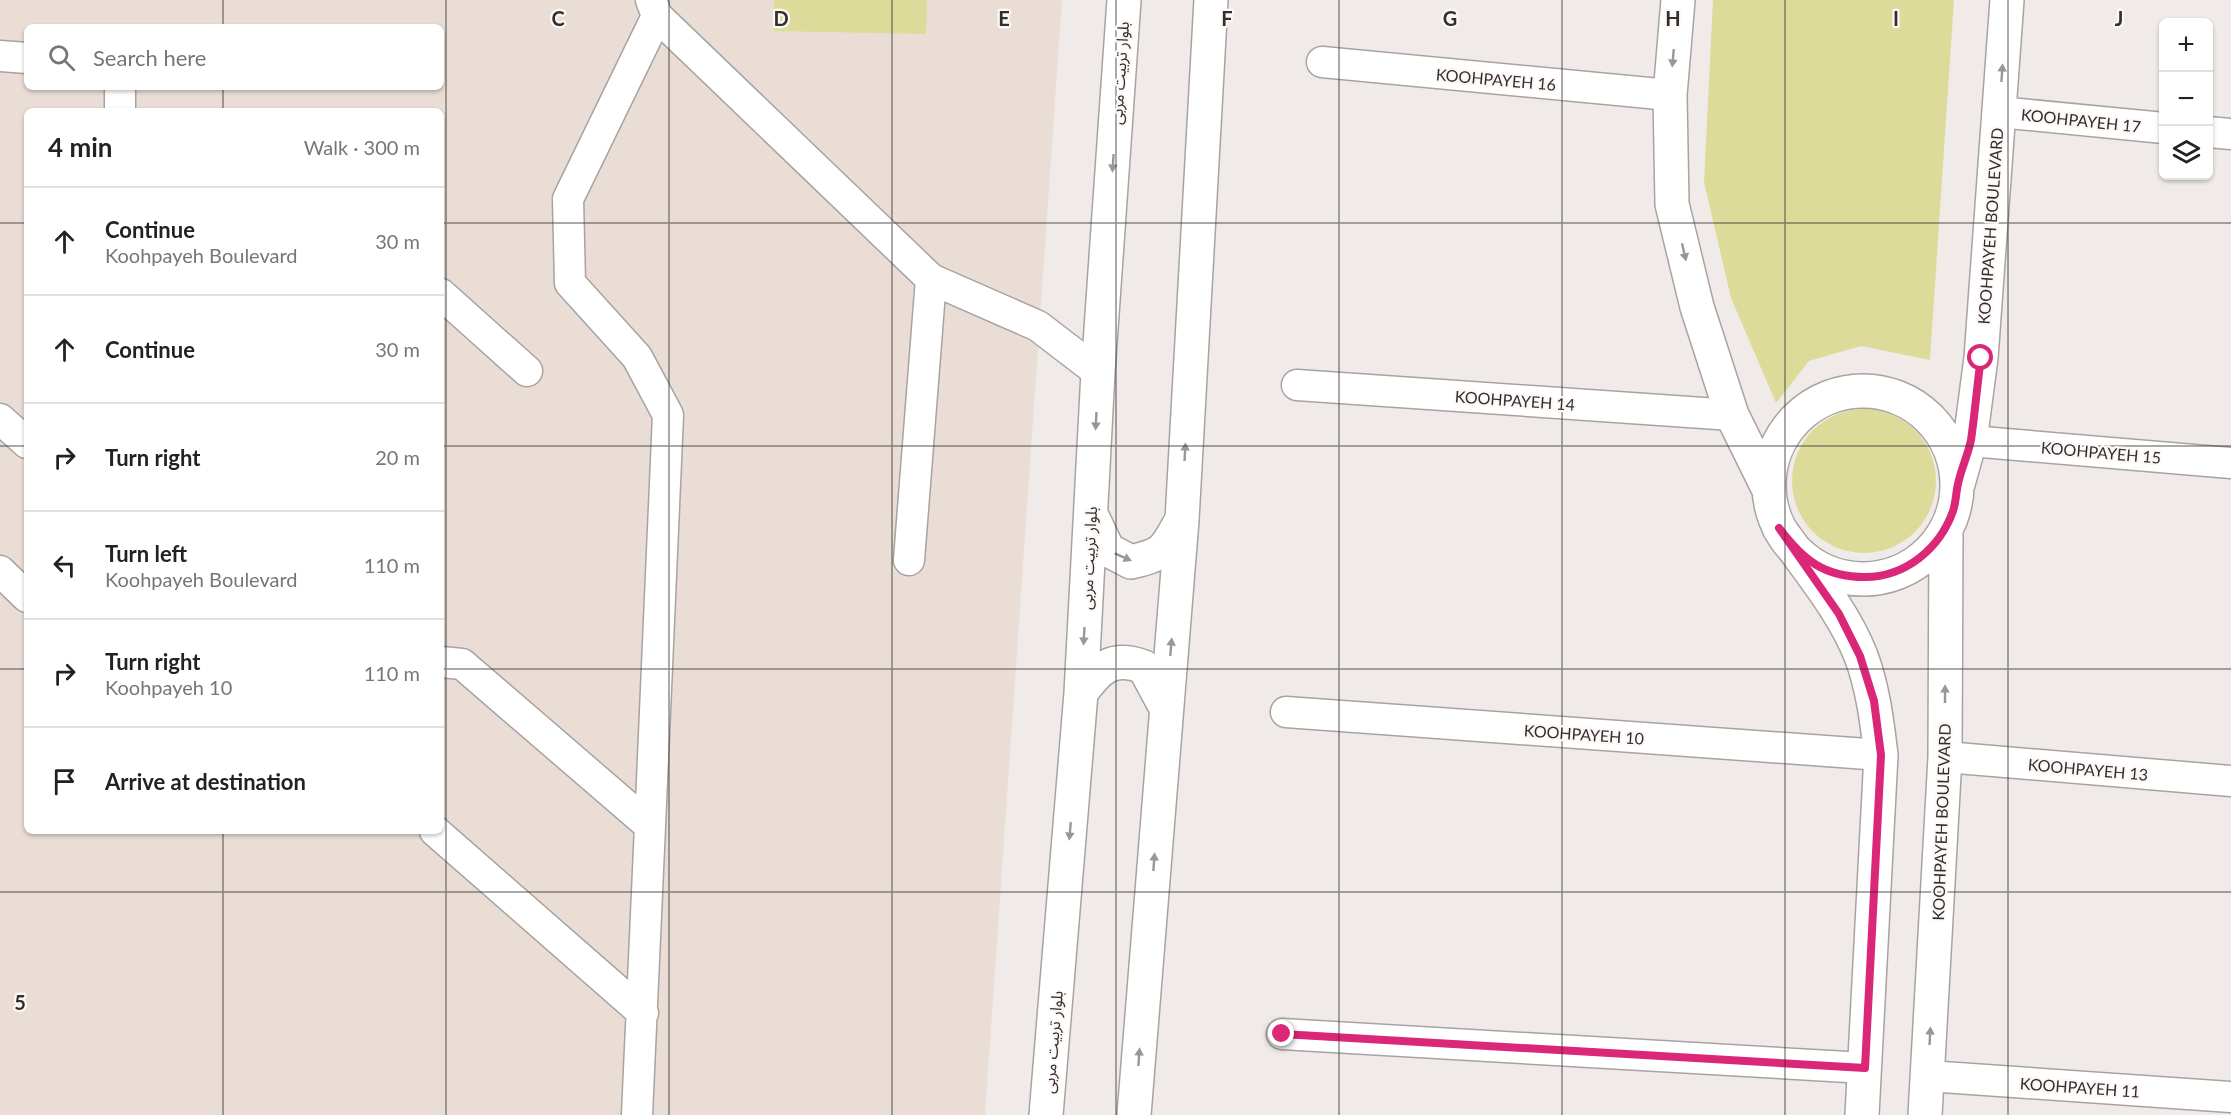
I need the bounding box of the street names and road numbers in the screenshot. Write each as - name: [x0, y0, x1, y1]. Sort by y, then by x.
- street label: بلوار تربیت مربی: [1106, 21, 1133, 125]
- street label: KOOHPAYEH 16: [1435, 64, 1557, 94]
- street label: KOOHPAYEH 17: [2020, 104, 2142, 136]
- street label: KOOHPAYEH BOULEVARD: [1974, 127, 2006, 325]
- street label: KOOHPAYEH 14: [1454, 386, 1576, 414]
- street label: KOOHPAYEH 15: [2040, 437, 2162, 467]
- street label: بلوار تربیت مربی: [1076, 506, 1101, 610]
- street label: KOOHPAYEH 10: [1523, 720, 1645, 748]
- street label: KOOHPAYEH BOULEVARD: [1928, 723, 1954, 921]
- street label: KOOHPAYEH 13: [2027, 754, 2149, 784]
- street label: بلوار تربیت مربی: [1038, 990, 1067, 1094]
- street label: KOOHPAYEH 11: [2019, 1073, 2141, 1101]

